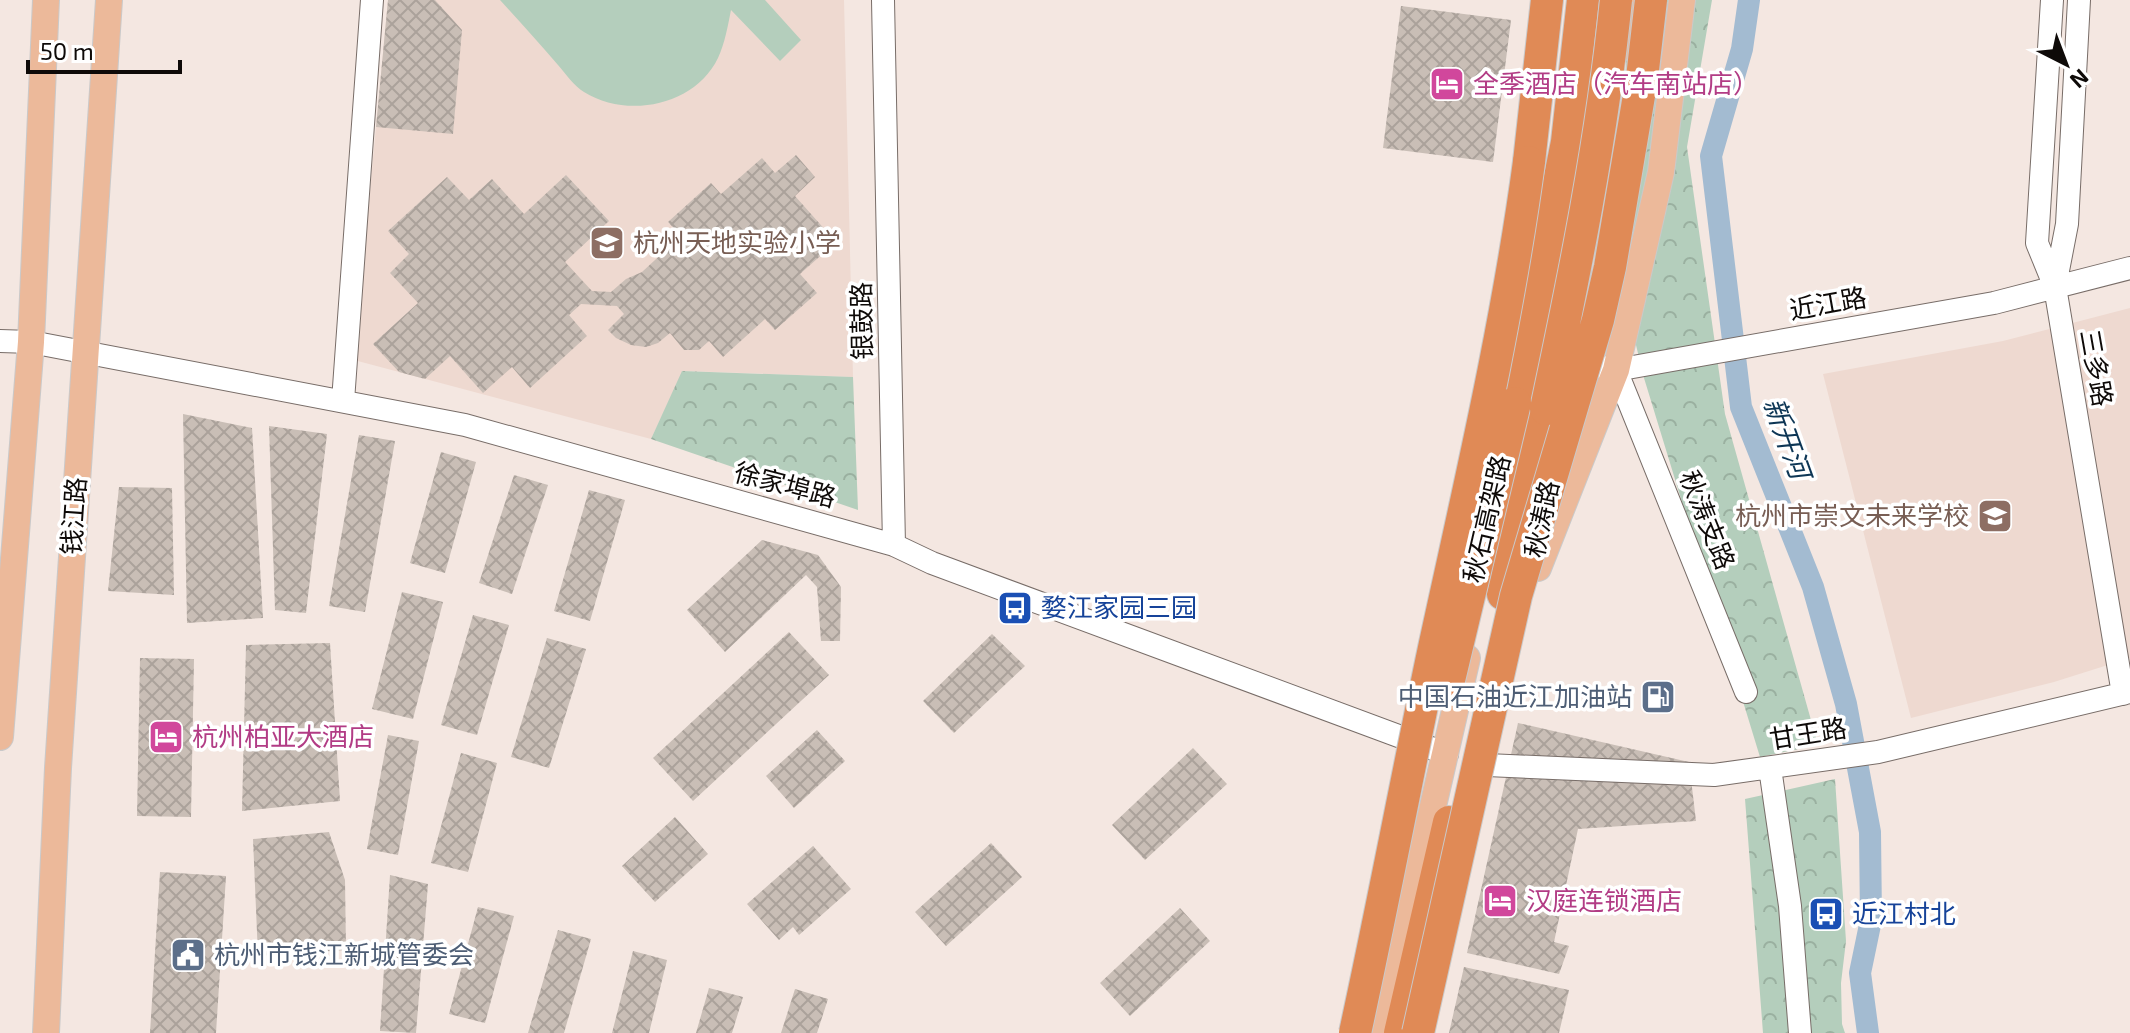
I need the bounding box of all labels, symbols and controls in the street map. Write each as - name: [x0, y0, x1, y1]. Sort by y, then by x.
- scale bar: [28, 24, 180, 74]
- north arrow: [2026, 24, 2106, 104]
- text: 50 m: [40, 36, 94, 65]
- hotel icon: 全季酒店（汽车南站店）: [1428, 65, 1466, 103]
- text: N: [2065, 65, 2095, 95]
- place label: 全季酒店（汽车南站店）: [1473, 67, 1759, 98]
- school or university icon: 杭州天地实验小学: [588, 224, 626, 262]
- place label: 杭州天地实验小学: [633, 226, 841, 257]
- street label: 近江路: [1787, 280, 1869, 325]
- street label: 银鼓路: [844, 282, 877, 360]
- street label: 三多路: [2075, 327, 2120, 409]
- water label: 新开河: [1758, 392, 1820, 488]
- street label: 秋石高架路: [1456, 452, 1515, 585]
- street label: 徐家埠路: [731, 455, 840, 512]
- street label: 秋涛支路: [1675, 465, 1742, 573]
- street label: 钱江路: [54, 476, 91, 556]
- street label: 秋涛路: [1517, 477, 1564, 560]
- school or university icon: 杭州市崇文未来学校: [1976, 497, 2014, 535]
- place label: 杭州市崇文未来学校: [1735, 499, 1969, 530]
- bus stop icon: 婺江家园三园: [996, 589, 1034, 627]
- place label: 婺江家园三园: [1041, 591, 1197, 622]
- fuel station icon: 中国石油近江加油站: [1639, 678, 1677, 716]
- place label: 中国石油近江加油站: [1398, 680, 1632, 711]
- street label: 甘王路: [1767, 711, 1849, 754]
- hotel icon: 杭州柏亚大酒店: [147, 718, 185, 756]
- place label: 杭州柏亚大酒店: [192, 720, 374, 751]
- hotel icon: 汉庭连锁酒店: [1481, 882, 1519, 920]
- place label: 汉庭连锁酒店: [1526, 884, 1682, 915]
- bus stop icon: 近江村北: [1807, 895, 1845, 933]
- place label: 近江村北: [1852, 897, 1956, 928]
- public building icon: 杭州市钱江新城管委会: [169, 936, 207, 974]
- place label: 杭州市钱江新城管委会: [214, 938, 474, 969]

